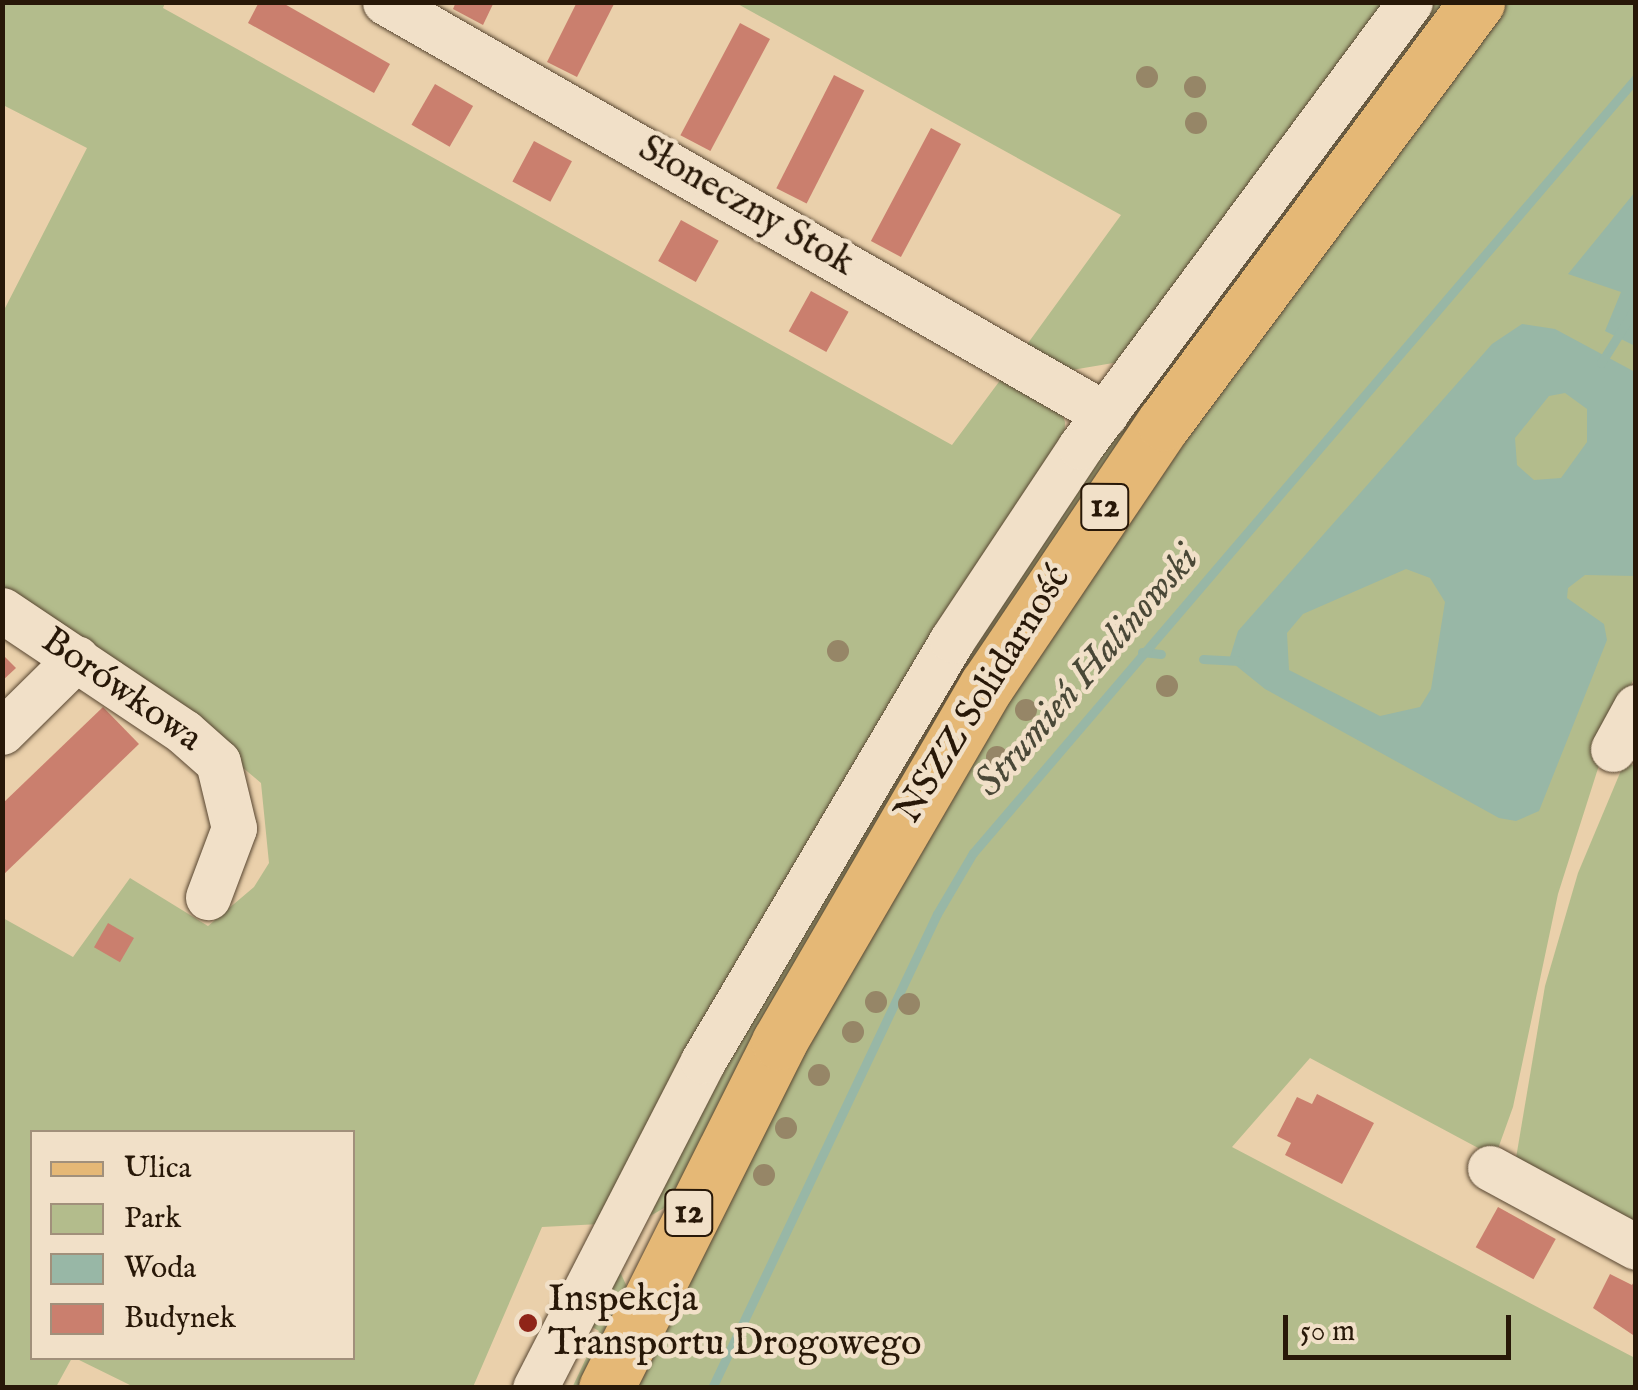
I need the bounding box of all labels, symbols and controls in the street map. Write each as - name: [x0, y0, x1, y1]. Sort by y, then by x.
- street label: Słoneczny Stok: [630, 127, 862, 287]
- road number: 12: [1080, 477, 1130, 537]
- water label: Strumień Halinowski: [966, 537, 1210, 807]
- street label: NSZZ Solidarność: [887, 558, 1081, 832]
- street label: Borówkowa: [32, 619, 210, 763]
- legend: [30, 1130, 355, 1360]
- text: Ulica: [124, 1150, 192, 1188]
- road number: 12: [664, 1183, 714, 1243]
- text: Park: [124, 1200, 181, 1238]
- text: Woda: [124, 1250, 196, 1288]
- place label: Inspekcja Transportu Drogowego: [548, 1278, 921, 1368]
- scale bar: [1288, 1295, 1516, 1357]
- text: Budynek: [124, 1300, 236, 1338]
- marker: Inspekcja Transportu Drogowego: [517, 1312, 539, 1334]
- text: 50 m: [1300, 1313, 1355, 1351]

